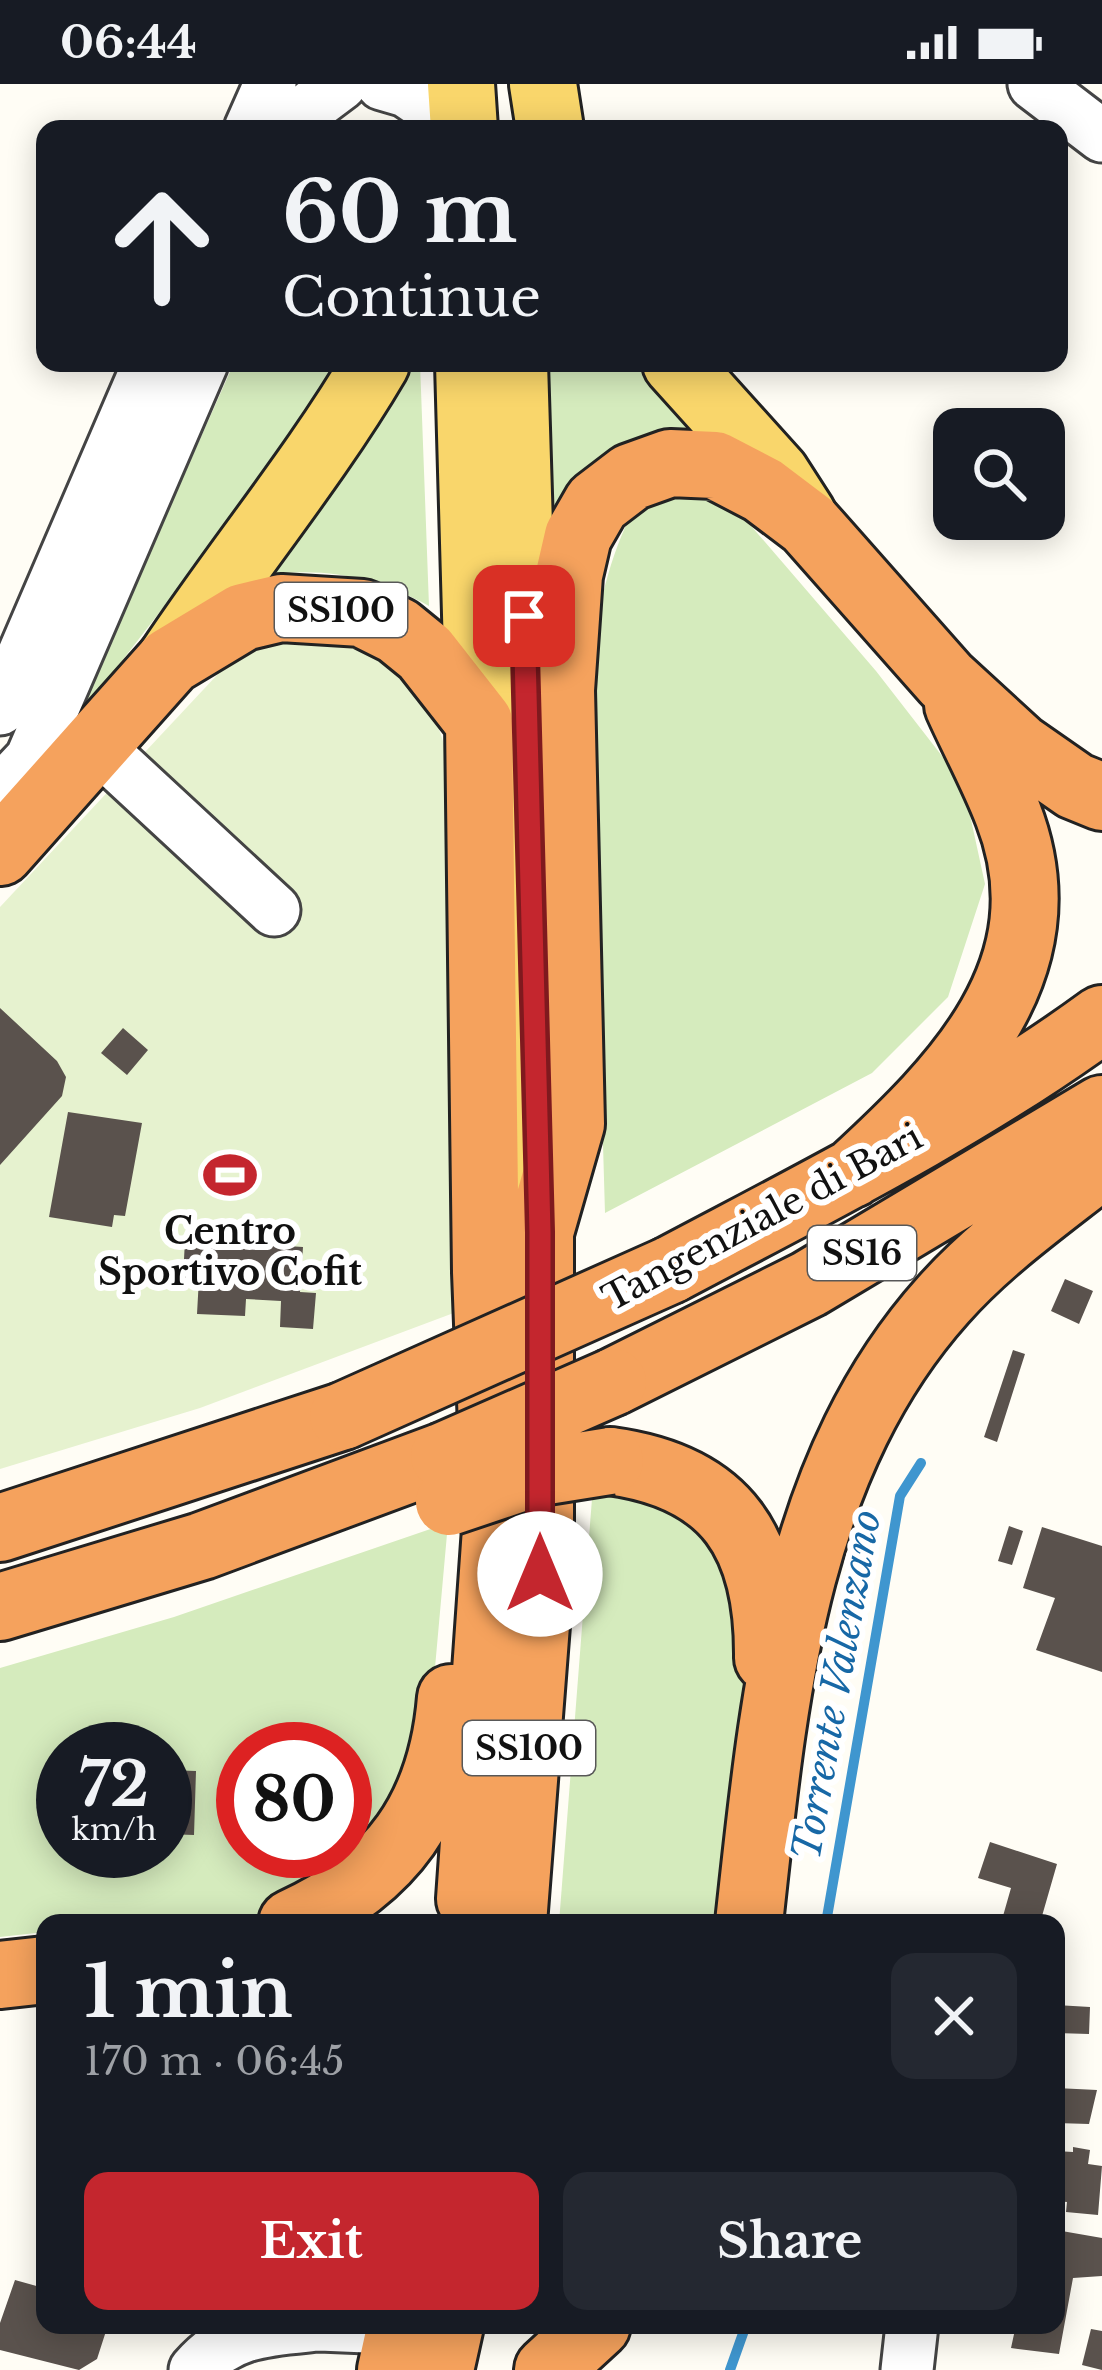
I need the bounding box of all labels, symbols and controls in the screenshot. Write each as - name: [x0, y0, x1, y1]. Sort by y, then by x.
- text: 06:44: [60, 14, 197, 70]
- text: 60 m: [282, 161, 517, 265]
- icon: ahead: [84, 168, 240, 324]
- text: Continue: [282, 264, 541, 331]
- map controls: [933, 408, 1065, 540]
- button: search: [933, 408, 1065, 540]
- pin: [473, 565, 575, 667]
- road number: SS100: [275, 583, 407, 637]
- icon: arrive: [491, 583, 557, 649]
- street label: Tangenziale di Bari: [595, 1114, 930, 1321]
- sports icon: Centro Sportivo Cofit: [201, 1146, 259, 1204]
- place label: Centro Sportivo Cofit: [98, 1209, 362, 1295]
- road number: SS16: [808, 1226, 916, 1280]
- water label: Torrente Valenzano: [782, 1506, 891, 1864]
- position arrow: [477, 1511, 603, 1637]
- road number: SS100: [463, 1721, 595, 1775]
- speed limit sign: 80: [216, 1722, 372, 1878]
- text: 72: [79, 1748, 149, 1822]
- text: km/h: [71, 1811, 157, 1848]
- text: 1 min: [84, 1947, 293, 2036]
- button: close: [891, 1953, 1017, 2079]
- text: 170 m · 06:45: [84, 2037, 344, 2086]
- button: Exit: [84, 2172, 539, 2310]
- button: Share: [563, 2172, 1017, 2310]

